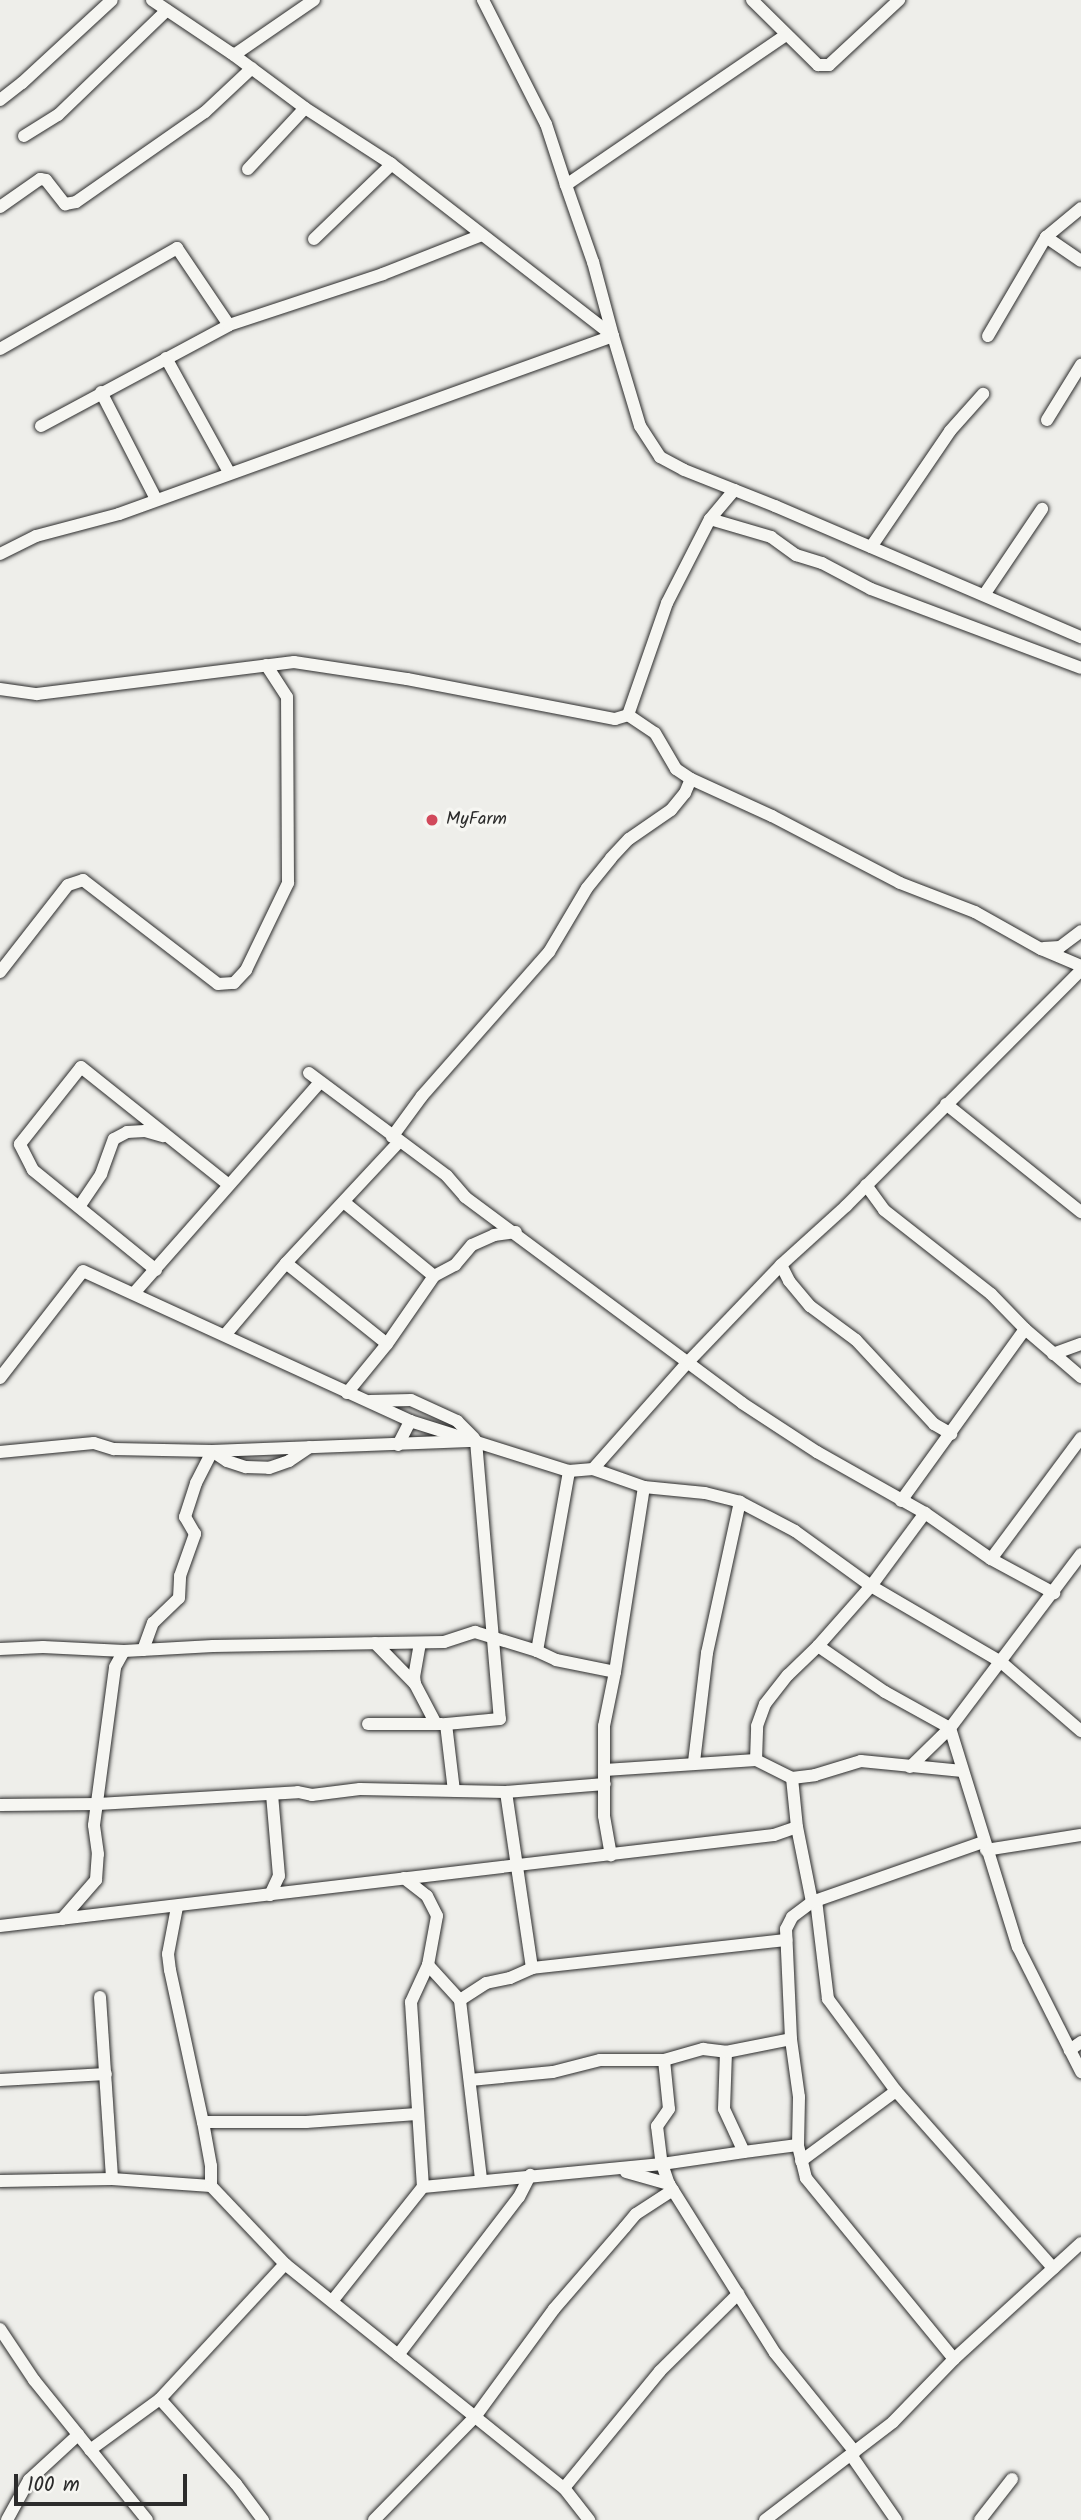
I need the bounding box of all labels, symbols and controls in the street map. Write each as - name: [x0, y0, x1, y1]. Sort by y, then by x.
- place label: MyFarm: [446, 809, 507, 831]
- marker: MyFarm: [424, 812, 440, 828]
- scale bar: [18, 2460, 191, 2504]
- text: 100 m: [27, 2469, 80, 2502]

